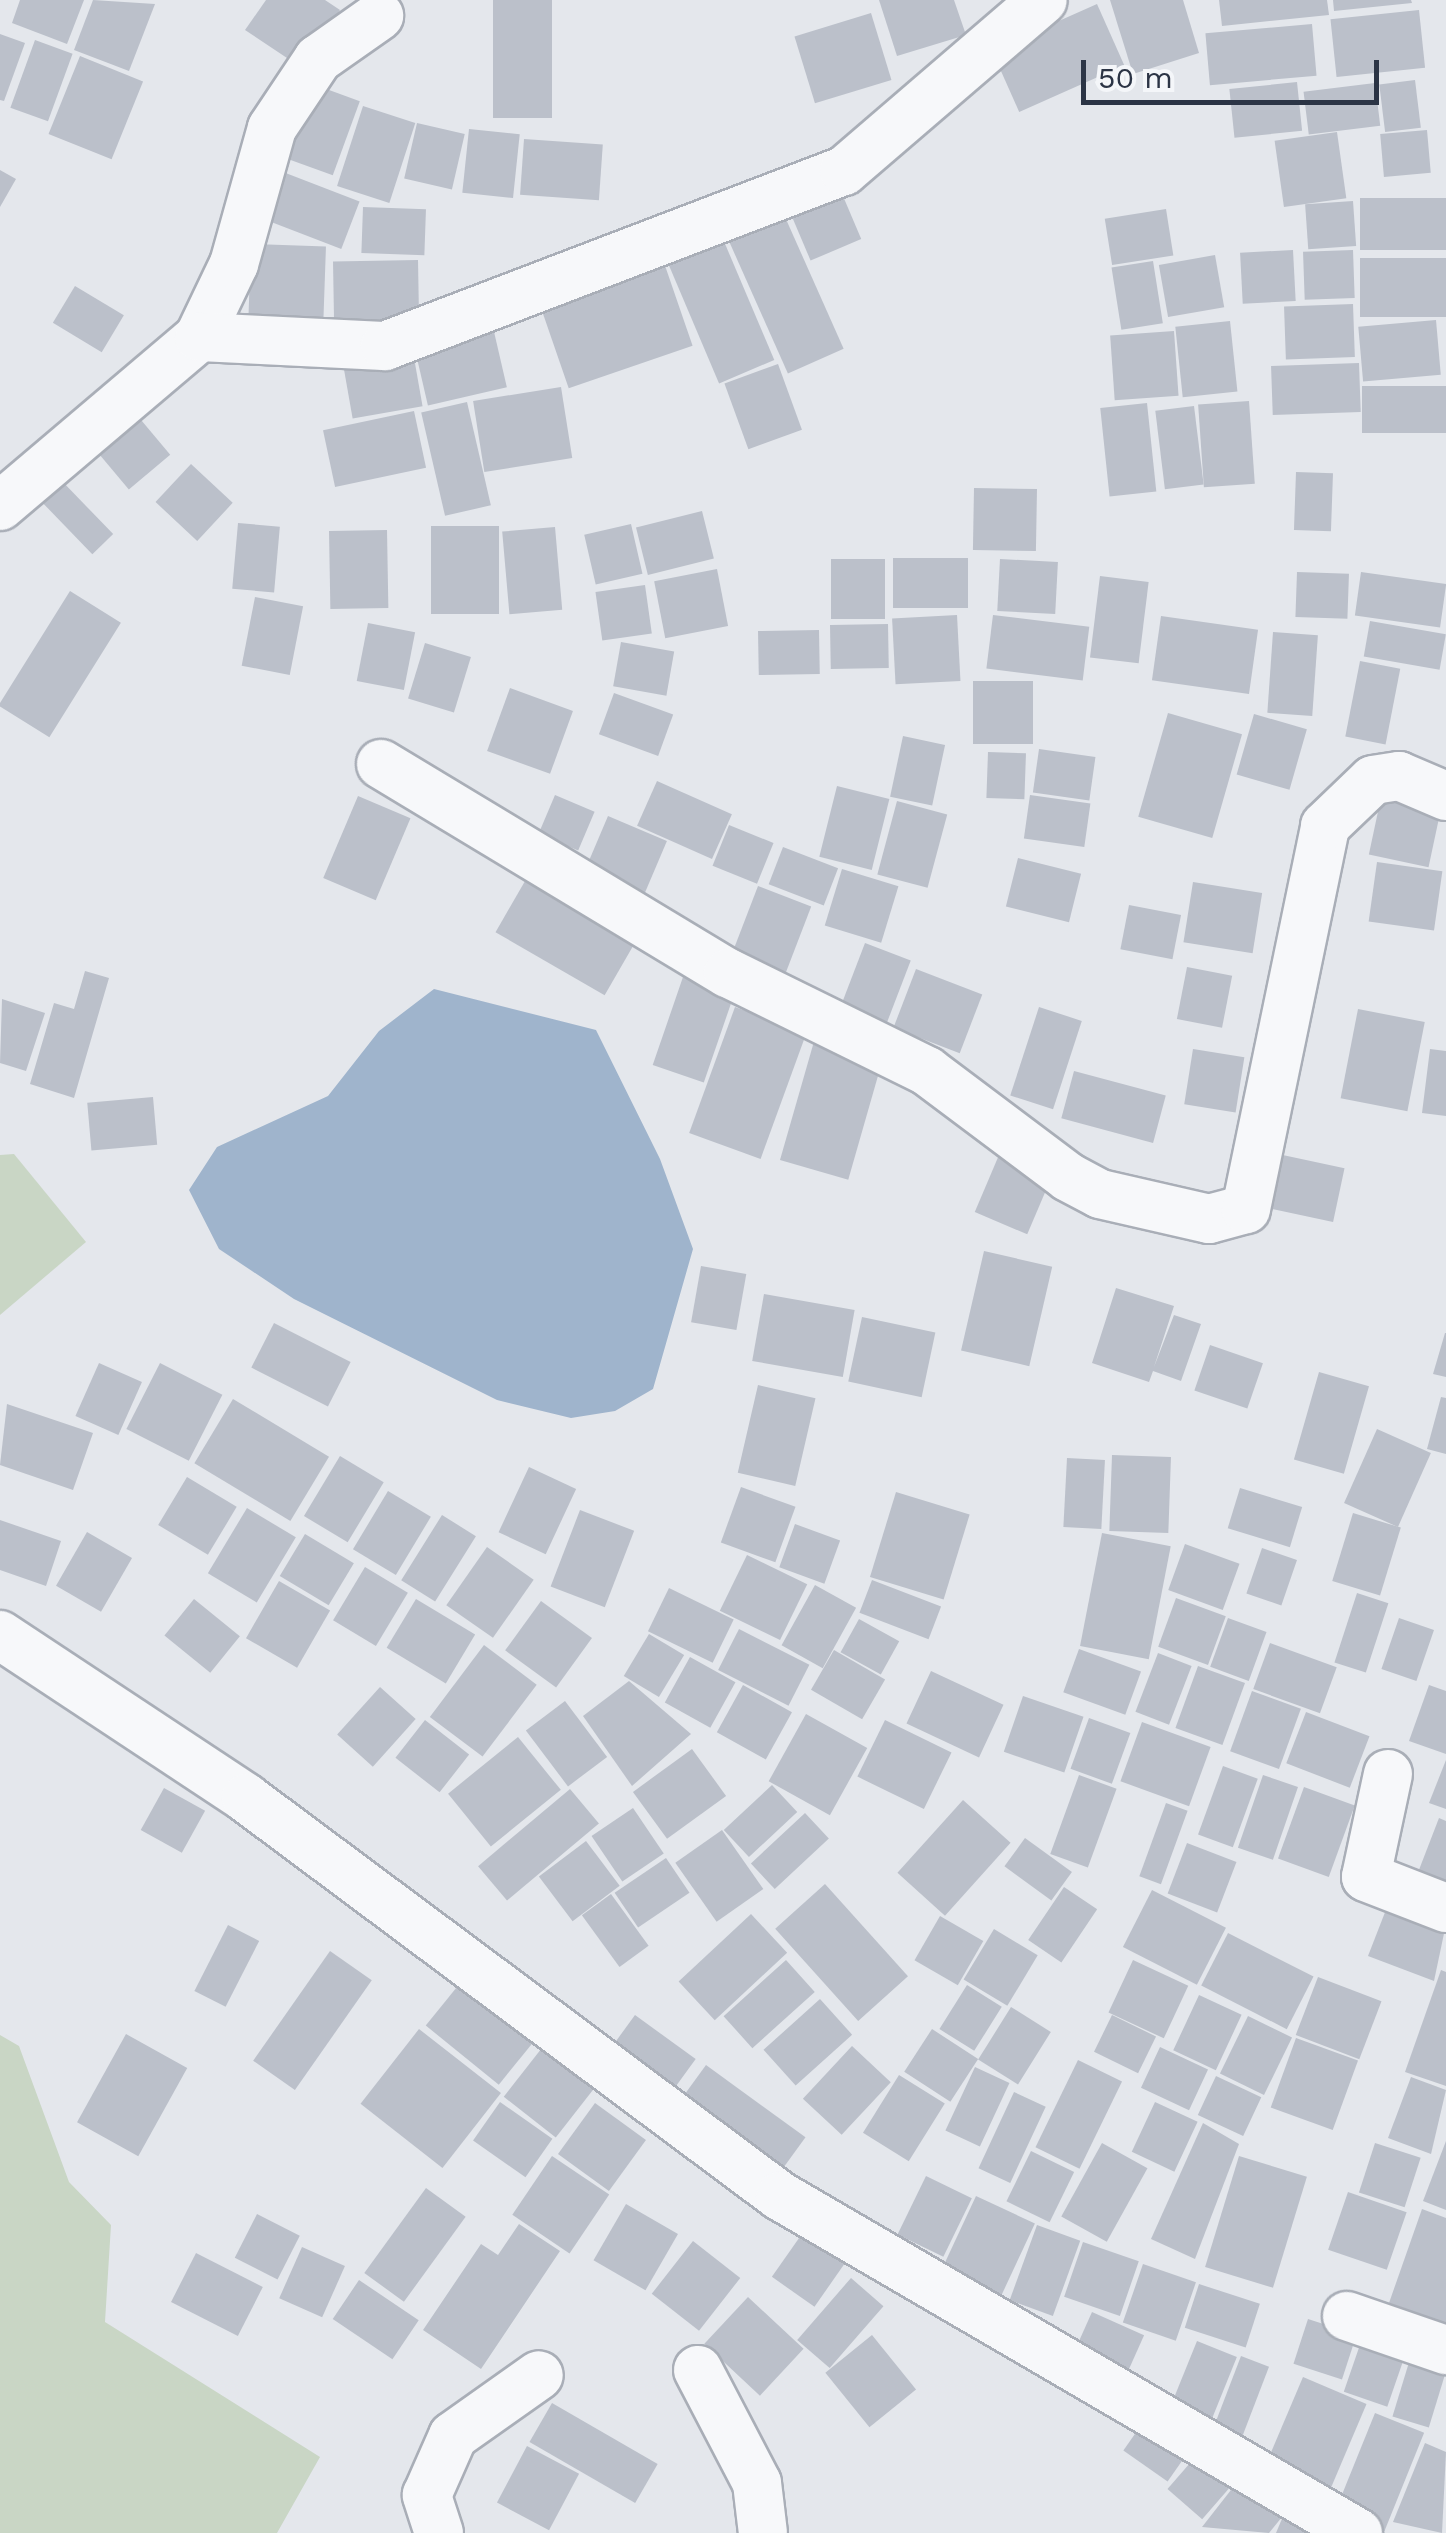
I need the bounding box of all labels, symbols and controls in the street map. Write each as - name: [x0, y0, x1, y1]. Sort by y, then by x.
- scale bar: [1086, 40, 1384, 102]
- text: 50 m: [1098, 60, 1173, 95]

